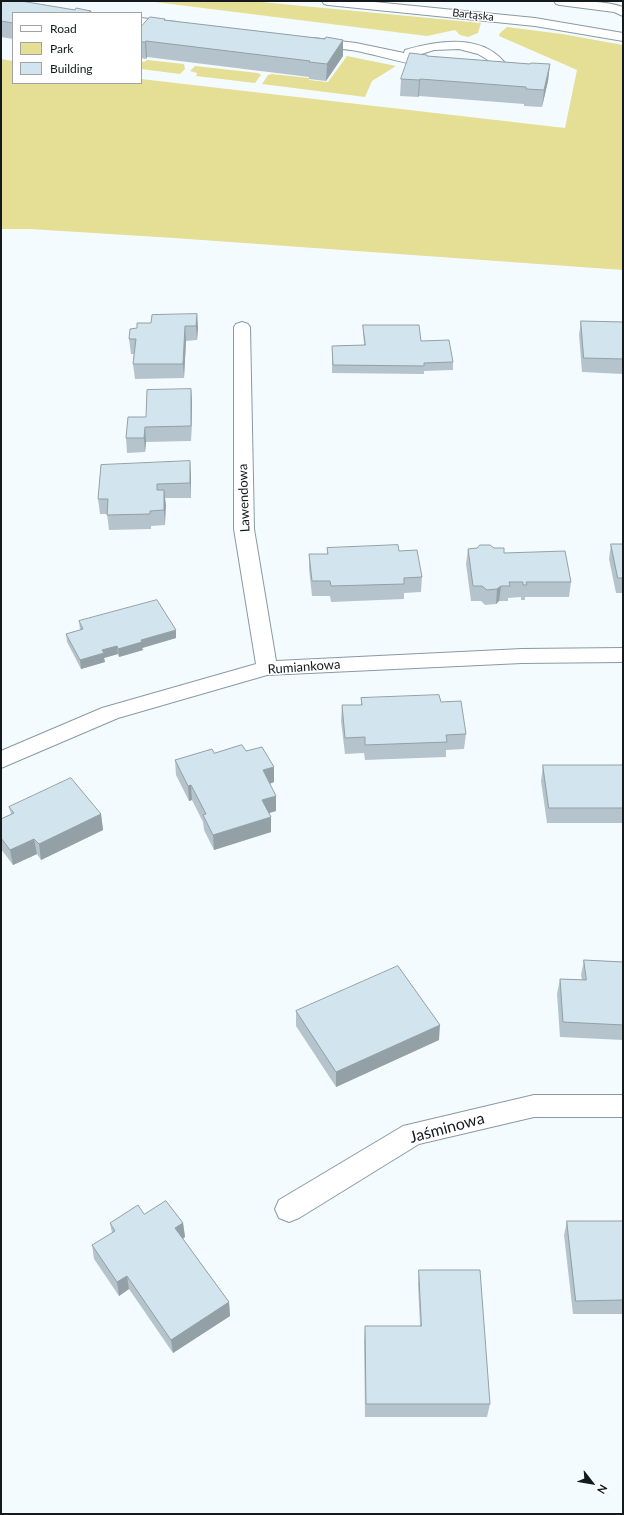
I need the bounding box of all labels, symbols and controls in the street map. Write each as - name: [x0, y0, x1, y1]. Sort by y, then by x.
- street label: Bartąska: [452, 6, 494, 24]
- legend: [12, 12, 142, 84]
- text: Road: [50, 21, 77, 36]
- text: Park: [50, 41, 73, 56]
- text: Building: [50, 61, 93, 76]
- street label: Lawendowa: [235, 464, 253, 532]
- street label: Rumiankowa: [267, 657, 341, 677]
- street label: Jaśminowa: [408, 1109, 486, 1147]
- north arrow: [572, 1463, 612, 1503]
- text: N: [595, 1482, 610, 1496]

